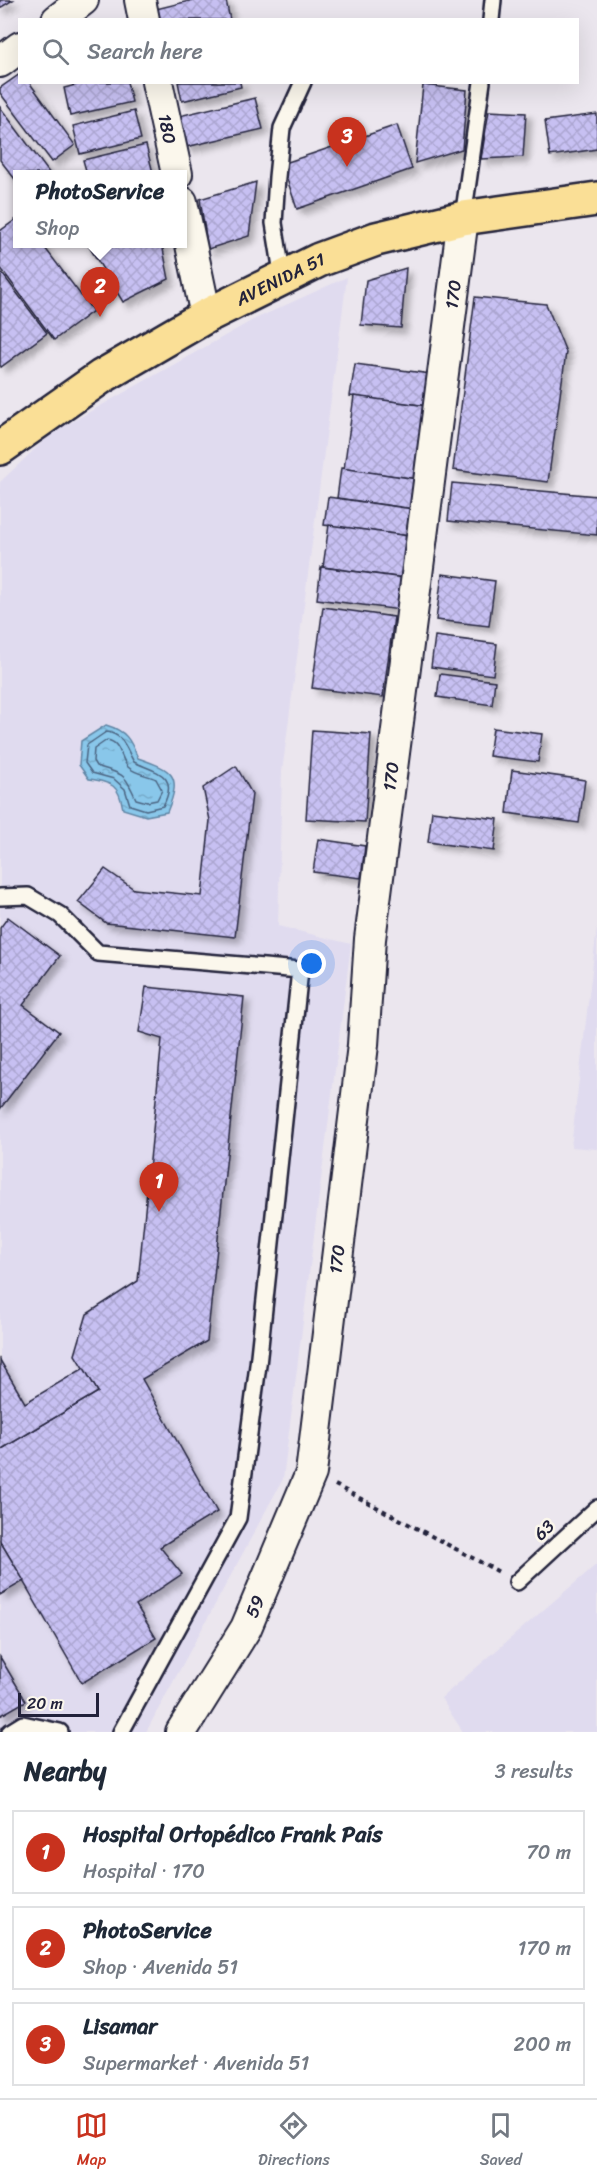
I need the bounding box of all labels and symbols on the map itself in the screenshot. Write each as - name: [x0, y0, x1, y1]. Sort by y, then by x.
- street label: 180: [148, 111, 186, 147]
- pin: 3: [328, 118, 366, 167]
- street label: AVENIDA 51: [229, 243, 330, 315]
- pin: 2: [80, 268, 120, 317]
- street label: 170: [435, 278, 471, 311]
- street label: 170: [373, 760, 409, 793]
- your location: [297, 949, 326, 978]
- pin: 1: [140, 1162, 178, 1212]
- street label: 170: [319, 1243, 355, 1276]
- street label: 63: [526, 1511, 562, 1549]
- street label: 59: [236, 1590, 274, 1623]
- scale bar: [18, 1690, 99, 1718]

